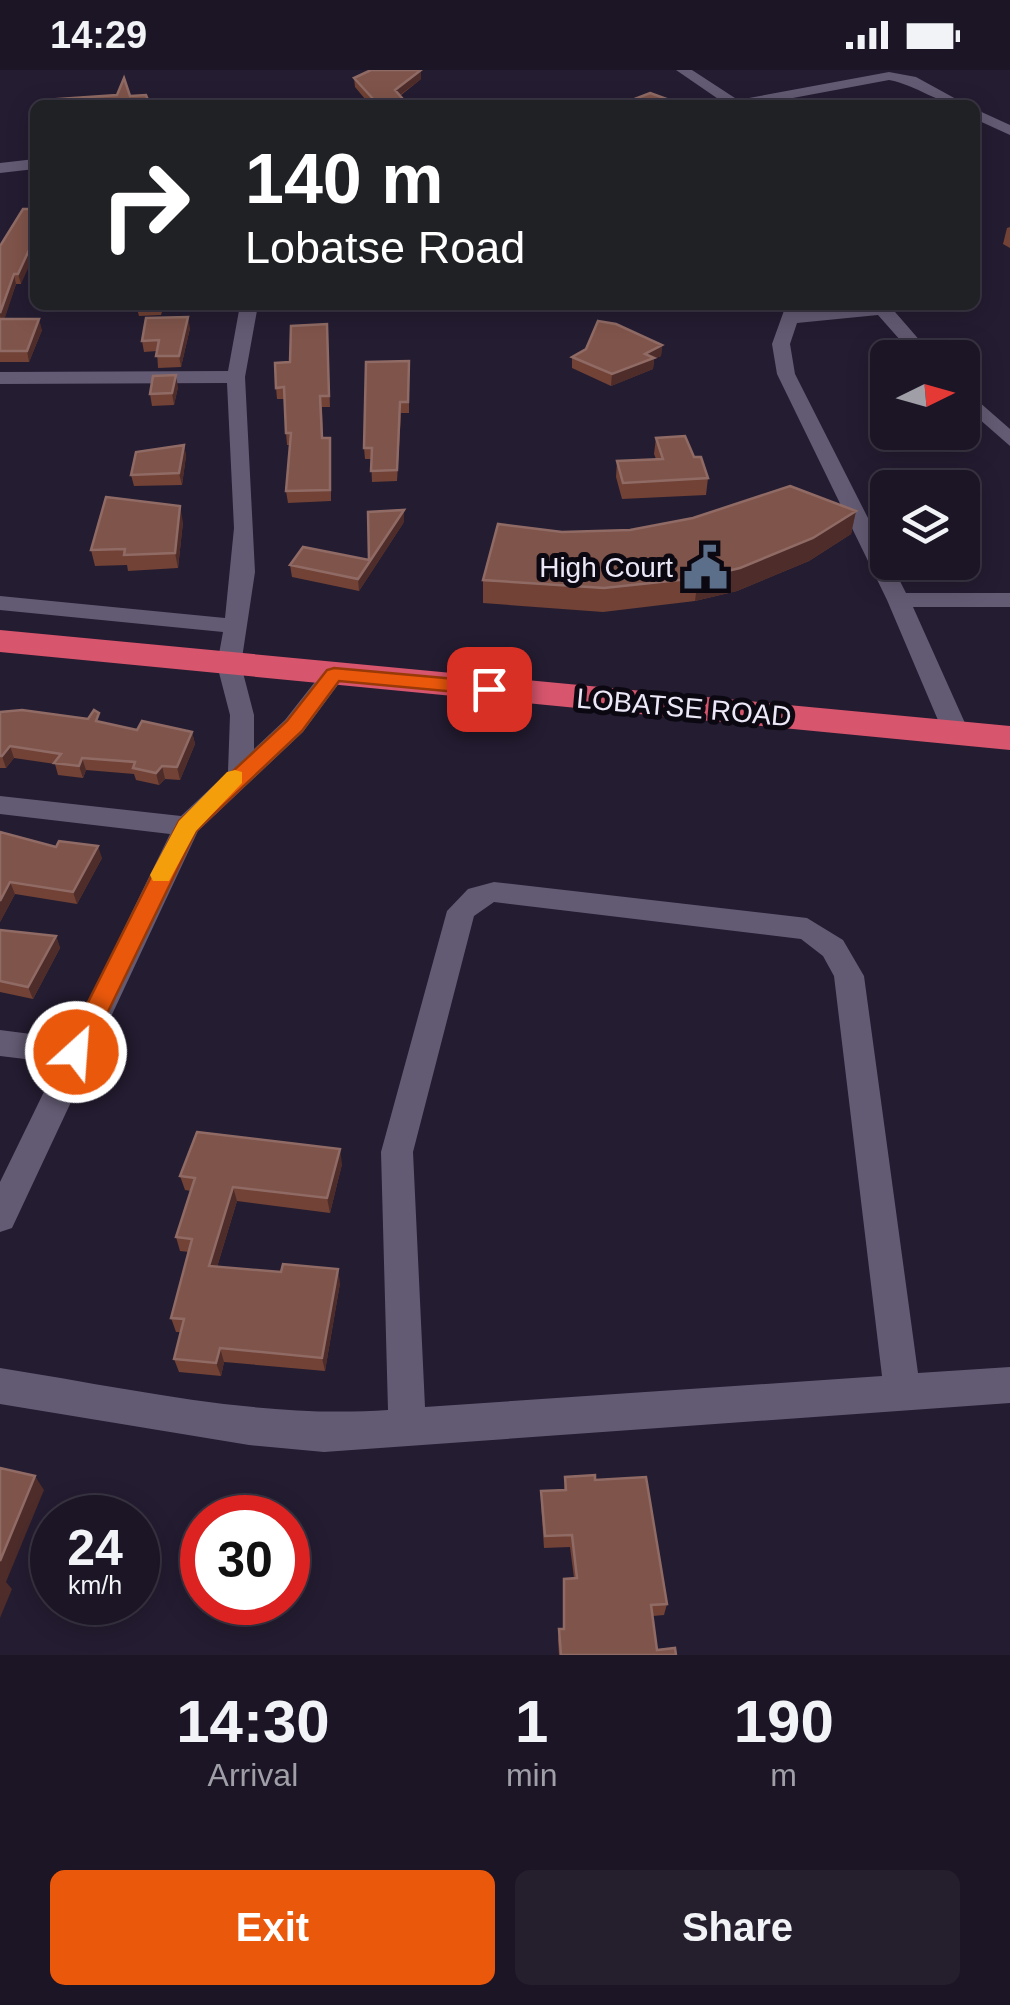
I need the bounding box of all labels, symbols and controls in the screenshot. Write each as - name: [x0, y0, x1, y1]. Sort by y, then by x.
- text: 14:29: [50, 14, 147, 56]
- icon: right: [80, 140, 210, 270]
- text: 140 m: [245, 140, 443, 218]
- text: Lobatse Road: [245, 222, 525, 273]
- north arrow: [870, 340, 980, 450]
- map controls: [870, 340, 980, 580]
- button: layers: [870, 470, 980, 580]
- public building icon: High Court: [682, 543, 730, 591]
- place label: High Court: [539, 552, 673, 583]
- pin: [447, 647, 532, 732]
- icon: arrive: [462, 662, 517, 717]
- street label: LOBATSE ROAD: [575, 683, 793, 732]
- position arrow: [24, 1000, 128, 1104]
- speed limit sign: 30: [180, 1495, 310, 1625]
- text: 24: [67, 1520, 123, 1576]
- text: km/h: [68, 1571, 122, 1599]
- text: 14:30: [176, 1688, 330, 1755]
- text: 1: [515, 1688, 548, 1755]
- text: 190: [734, 1688, 834, 1755]
- text: Arrival: [208, 1757, 298, 1793]
- text: min: [506, 1757, 557, 1793]
- text: m: [770, 1757, 797, 1793]
- button: Exit: [50, 1870, 495, 1985]
- button: Share: [515, 1870, 960, 1985]

